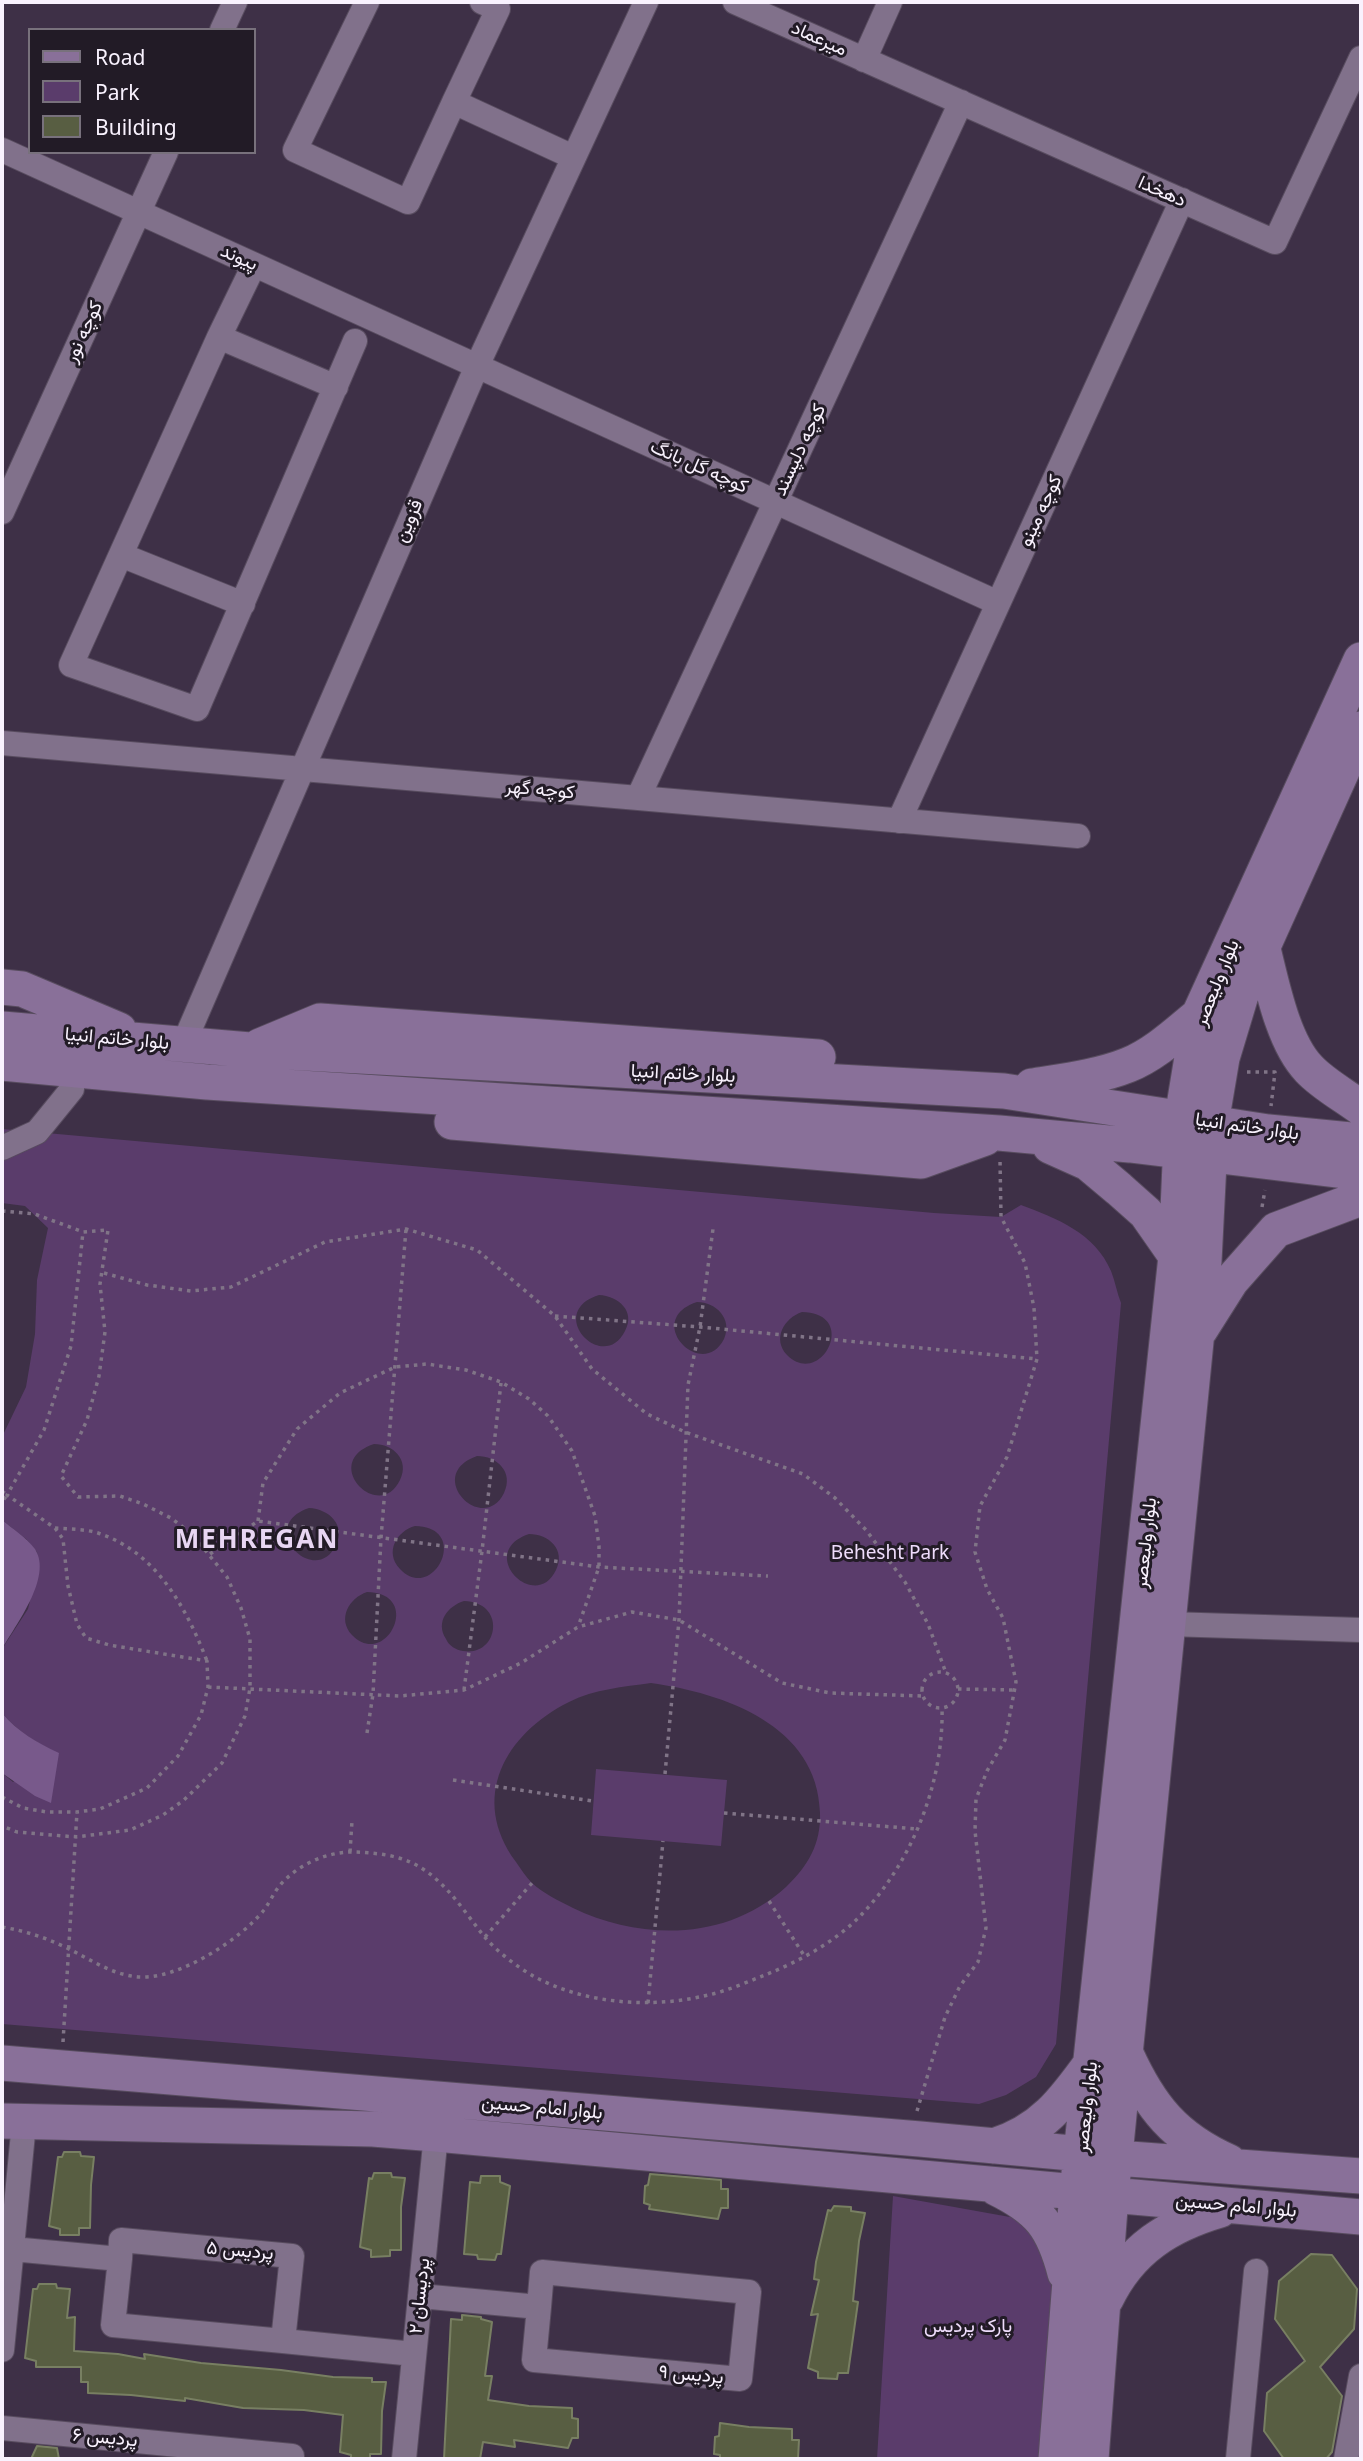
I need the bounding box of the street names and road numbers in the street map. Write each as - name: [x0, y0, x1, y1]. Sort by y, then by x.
- street label: میرعماد: [788, 17, 850, 61]
- street label: دهخدا: [1135, 171, 1189, 213]
- street label: پیوند: [217, 240, 261, 276]
- street label: کوچه نور: [60, 298, 108, 366]
- street label: کوچه دلپسند: [769, 401, 831, 499]
- street label: کوچه گل بانگ: [647, 435, 751, 499]
- street label: کوچه مینو: [1015, 472, 1067, 550]
- street label: قزوین: [390, 496, 428, 546]
- street label: کوچه گهر: [504, 776, 576, 804]
- street label: بلوار ولیعصر: [1189, 936, 1245, 1030]
- street label: بلوار خاتم انبیا: [64, 1023, 170, 1055]
- street label: بلوار خاتم انبیا: [630, 1060, 736, 1088]
- street label: بلوار خاتم انبیا: [1194, 1108, 1300, 1146]
- street label: بلوار ولیعصر: [1130, 1496, 1162, 1590]
- street label: بلوار ولیعصر: [1071, 2060, 1103, 2154]
- street label: بلوار امام حسین: [480, 2091, 604, 2125]
- street label: بلوار امام حسین: [1174, 2189, 1298, 2223]
- street label: پردیس ۵: [206, 2237, 274, 2265]
- street label: پردیسان ۲: [405, 2257, 435, 2335]
- street label: پردیس ۹: [658, 2361, 724, 2389]
- street label: پردیس ۶: [72, 2424, 138, 2452]

